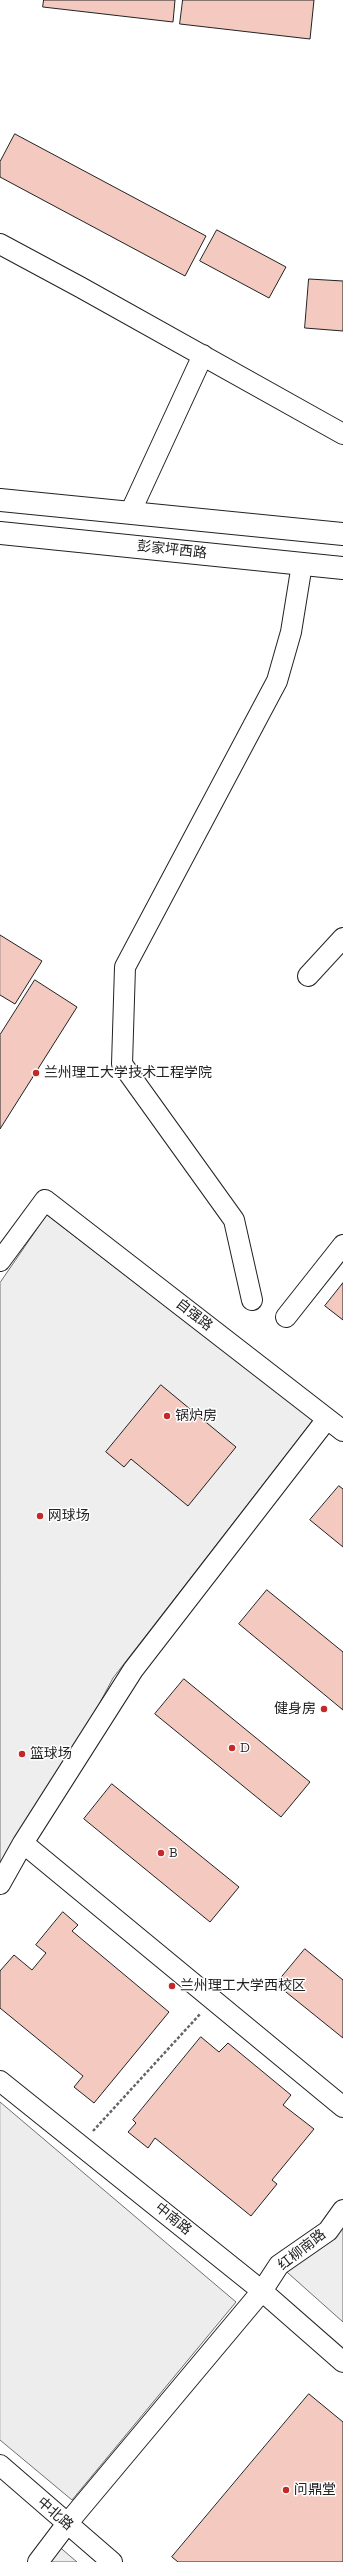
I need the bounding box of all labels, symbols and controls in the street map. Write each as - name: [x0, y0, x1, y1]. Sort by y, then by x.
- street label: 彭家坪西路: [136, 538, 208, 562]
- place label: 兰州理工大学技术工程学院: [44, 1065, 212, 1081]
- marker: 兰州理工大学技术工程学院: [31, 1068, 41, 1078]
- street label: 自强路: [172, 1295, 216, 1335]
- place label: 锅炉房: [175, 1408, 217, 1424]
- marker: 锅炉房: [162, 1411, 172, 1421]
- place label: 网球场: [48, 1508, 90, 1524]
- marker: 网球场: [35, 1511, 45, 1521]
- place label: 健身房: [274, 1701, 316, 1717]
- marker: 健身房: [319, 1704, 329, 1714]
- place label: D: [240, 1740, 250, 1756]
- marker: D: [227, 1743, 237, 1753]
- place label: 篮球场: [30, 1746, 72, 1762]
- marker: 篮球场: [17, 1749, 27, 1759]
- place label: B: [169, 1845, 177, 1861]
- marker: B: [156, 1848, 166, 1858]
- place label: 兰州理工大学西校区: [180, 1978, 306, 1994]
- marker: 兰州理工大学西校区: [167, 1981, 177, 1991]
- street label: 中南路: [151, 2199, 195, 2239]
- street label: 红柳南路: [275, 2226, 329, 2274]
- place label: 问鼎堂: [294, 2482, 336, 2498]
- marker: 问鼎堂: [281, 2485, 291, 2495]
- street label: 中北路: [34, 2494, 76, 2534]

